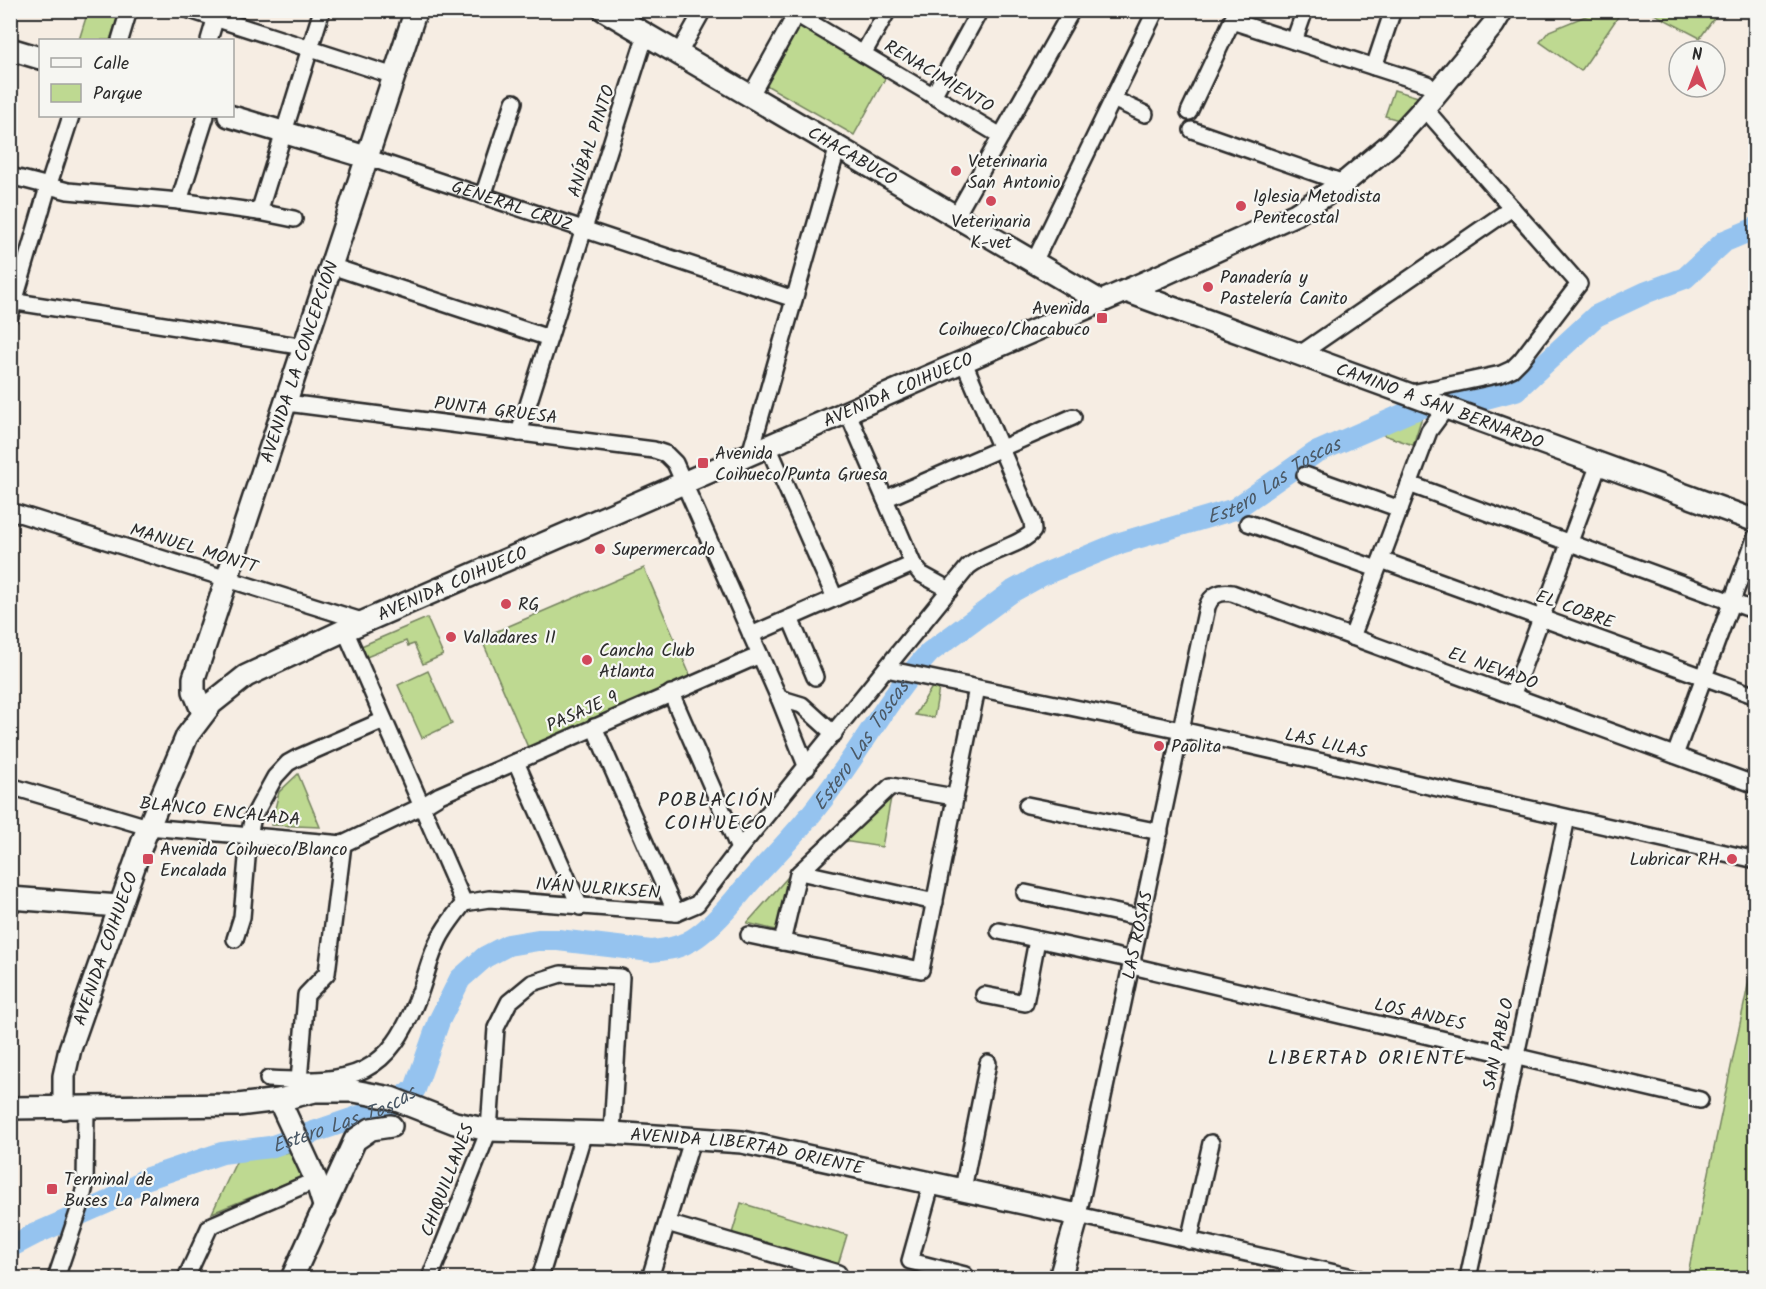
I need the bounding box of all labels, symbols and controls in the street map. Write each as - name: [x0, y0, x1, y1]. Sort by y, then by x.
- street label: RENACIMIENTO: [878, 33, 999, 122]
- legend: [39, 39, 234, 117]
- north arrow: [1667, 39, 1727, 99]
- text: N: [1692, 43, 1702, 68]
- text: Calle: [93, 50, 129, 79]
- text: Parque: [93, 80, 142, 109]
- street label: ANÍBAL PINTO: [561, 82, 624, 201]
- street label: CHACABUCO: [801, 119, 902, 195]
- place label: Veterinaria San Antonio: [968, 148, 1061, 198]
- marker: Veterinaria San Antonio: [949, 164, 963, 178]
- street label: GENERAL CRUZ: [447, 173, 576, 241]
- place label: Iglesia Metodista Pentecostal: [1253, 183, 1381, 233]
- marker: Veterinaria K-vet: [984, 194, 998, 208]
- marker: Iglesia Metodista Pentecostal: [1234, 199, 1248, 213]
- place label: Veterinaria K-vet: [951, 208, 1031, 258]
- street label: AVENIDA LA CONCEPCIÓN: [253, 257, 348, 467]
- place label: Panadería y Pastelería Canito: [1220, 264, 1348, 314]
- marker: Panadería y Pastelería Canito: [1201, 280, 1215, 294]
- place label: Avenida Coihueco/Chacabuco: [938, 295, 1090, 345]
- marker: Avenida Coihueco/Chacabuco: [1095, 311, 1109, 325]
- street label: AVENIDA COIHUECO: [819, 346, 978, 437]
- street label: CAMINO A SAN BERNARDO: [1331, 356, 1547, 458]
- street label: PUNTA GRUESA: [433, 390, 559, 433]
- water label: Estero Las Toscas: [1203, 429, 1349, 534]
- place label: Avenida Coihueco/Punta Gruesa: [715, 440, 888, 490]
- marker: Avenida Coihueco/Punta Gruesa: [696, 456, 710, 470]
- street label: MANUEL MONTT: [126, 516, 262, 583]
- place label: Supermercado: [612, 536, 715, 565]
- street label: AVENIDA COIHUECO: [373, 539, 533, 630]
- marker: Supermercado: [593, 542, 607, 556]
- street label: EL COBRE: [1531, 583, 1618, 638]
- place label: RG: [518, 591, 540, 620]
- marker: RG: [499, 597, 513, 611]
- place label: Valladares II: [463, 624, 556, 653]
- marker: Valladares II: [444, 630, 458, 644]
- place label: Cancha Club Atlanta: [599, 637, 695, 687]
- street label: EL NEVADO: [1444, 640, 1541, 699]
- marker: Cancha Club Atlanta: [580, 653, 594, 667]
- water label: Estero Las Toscas: [805, 672, 920, 818]
- street label: PASAJE 9: [542, 684, 623, 741]
- street label: LAS LILAS: [1282, 721, 1370, 768]
- place label: Paolita: [1171, 733, 1221, 762]
- marker: Paolita: [1152, 739, 1166, 753]
- district label: POBLACIÓN COIHUECO: [658, 785, 774, 840]
- street label: BLANCO ENCALADA: [138, 790, 302, 835]
- place label: Avenida Coihueco/Blanco Encalada: [160, 836, 347, 886]
- place label: Lubricar RH: [1630, 846, 1720, 875]
- marker: Avenida Coihueco/Blanco Encalada: [141, 852, 155, 866]
- marker: Lubricar RH: [1725, 852, 1739, 866]
- street label: AVENIDA COIHUECO: [66, 868, 147, 1030]
- street label: IVÁN ULRIKSEN: [534, 871, 661, 908]
- street label: LAS ROSAS: [1115, 888, 1162, 982]
- street label: LOS ANDES: [1371, 991, 1468, 1040]
- street label: SAN PABLO: [1476, 996, 1523, 1093]
- district label: LIBERTAD ORIENTE: [1268, 1043, 1466, 1075]
- water label: Estero Las Toscas: [268, 1077, 425, 1163]
- street label: CHIQUILLANES: [414, 1119, 483, 1241]
- street label: AVENIDA LIBERTAD ORIENTE: [629, 1121, 867, 1184]
- place label: Terminal de Buses La Palmera: [64, 1166, 200, 1216]
- marker: Terminal de Buses La Palmera: [45, 1182, 59, 1196]

